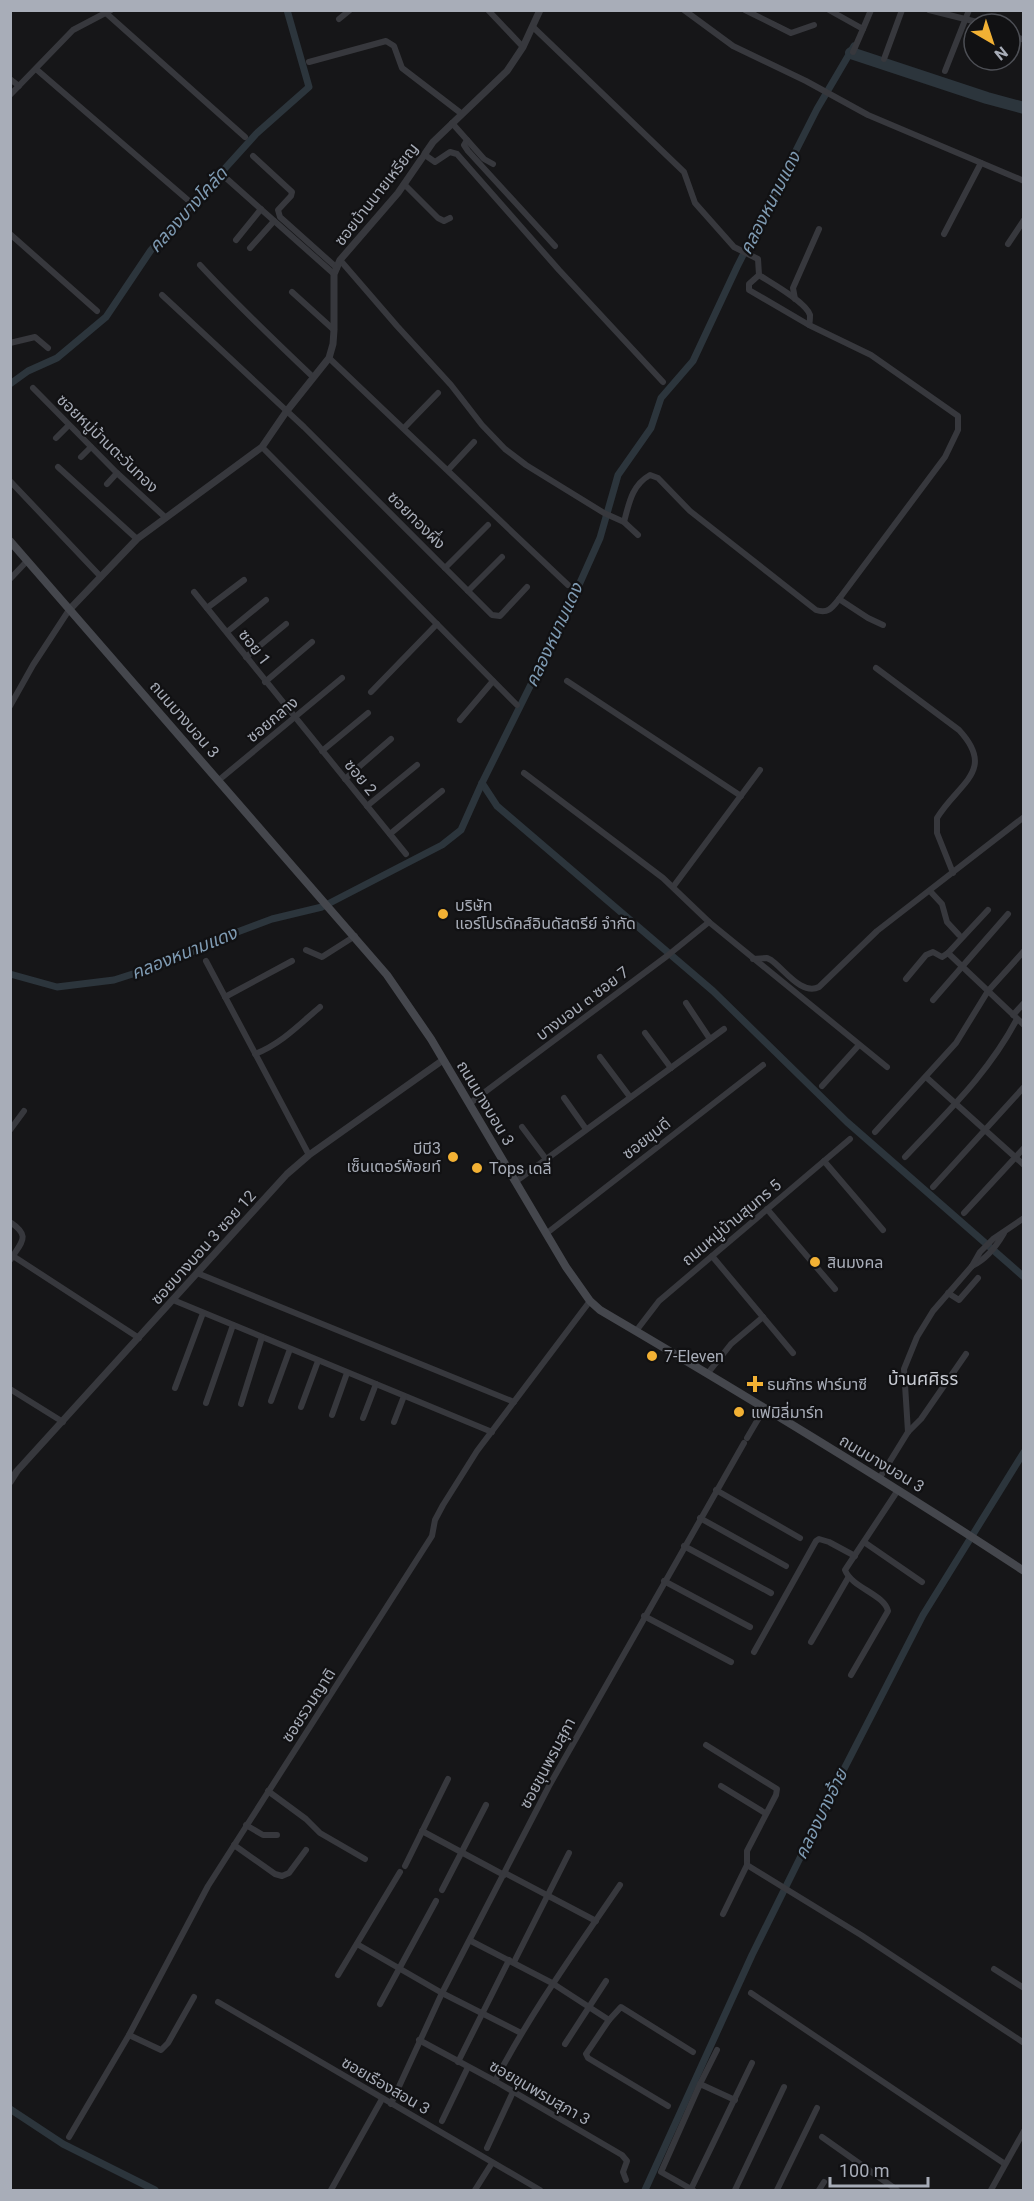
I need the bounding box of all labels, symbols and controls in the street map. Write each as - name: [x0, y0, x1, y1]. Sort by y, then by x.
- north arrow: [962, 12, 1022, 72]
- text: N: [991, 42, 1011, 64]
- street label: ซอยบ้านนายเหรียญ: [330, 139, 422, 250]
- water label: คลองหนามแดง: [735, 147, 805, 257]
- water label: คลองบางโคลัด: [144, 162, 232, 256]
- street label: ซอยหมู่บ้านตะวันทอง: [53, 390, 162, 497]
- street label: ซอยทองผึ่ง: [384, 486, 451, 553]
- water label: คลองหนามแดง: [520, 578, 587, 690]
- street label: ซอย 1: [235, 625, 275, 669]
- street label: ถนนบางบอน 3: [146, 677, 223, 762]
- street label: ซอยกลาง: [243, 692, 302, 746]
- street label: ซอย 2: [340, 756, 381, 799]
- place label: บริษัท แอร์โปรดัคส์อินดัสตรีย์ จำกัด: [455, 896, 636, 933]
- marker: บริษัท แอร์โปรดัคส์อินดัสตรีย์ จำกัด: [436, 907, 450, 921]
- water label: คลองหนามแดง: [128, 921, 241, 983]
- street label: บางบอน ๓ ซอย 7: [532, 962, 632, 1044]
- street label: ถนนบางบอน 3: [453, 1057, 518, 1149]
- street label: ซอยขุนดี: [618, 1114, 674, 1163]
- place label: บีบี3 เซ็นเตอร์พ้อยท์: [346, 1139, 441, 1176]
- marker: บีบี3 เซ็นเตอร์พ้อยท์: [446, 1150, 460, 1164]
- place label: Tops เดลี่: [489, 1157, 552, 1178]
- marker: Tops เดลี่: [470, 1161, 484, 1175]
- street label: ถนนหมู่บ้านสุนทร 5: [678, 1175, 785, 1269]
- street label: ซอยบางบอน 3 ซอย 12: [147, 1186, 260, 1308]
- place label: สินมงคล: [827, 1253, 883, 1272]
- marker: สินมงคล: [808, 1255, 822, 1269]
- place label: 7-Eleven: [664, 1347, 724, 1366]
- marker: 7-Eleven: [645, 1349, 659, 1363]
- district label: บ้านศศิธร: [888, 1368, 958, 1389]
- place label: ธนภัทร ฟาร์มาซี: [767, 1375, 867, 1394]
- marker: ธนภัทร ฟาร์มาซี: [748, 1377, 762, 1391]
- place label: แฟมิลี่มาร์ท: [751, 1401, 824, 1422]
- marker: แฟมิลี่มาร์ท: [732, 1405, 746, 1419]
- street label: ถนนบางบอน 3: [836, 1431, 928, 1496]
- street label: ซอยรวมญาติ: [277, 1665, 339, 1746]
- street label: ซอยขุนพรมสุภา: [516, 1715, 579, 1812]
- water label: คลองบางอ้าย: [790, 1764, 852, 1862]
- street label: ซอยเรืองสอน 3: [338, 2052, 433, 2118]
- street label: ซอยขุนพรมสุภา 3: [486, 2056, 593, 2129]
- scale bar: [830, 2150, 928, 2188]
- text: 100 m: [839, 2160, 890, 2181]

